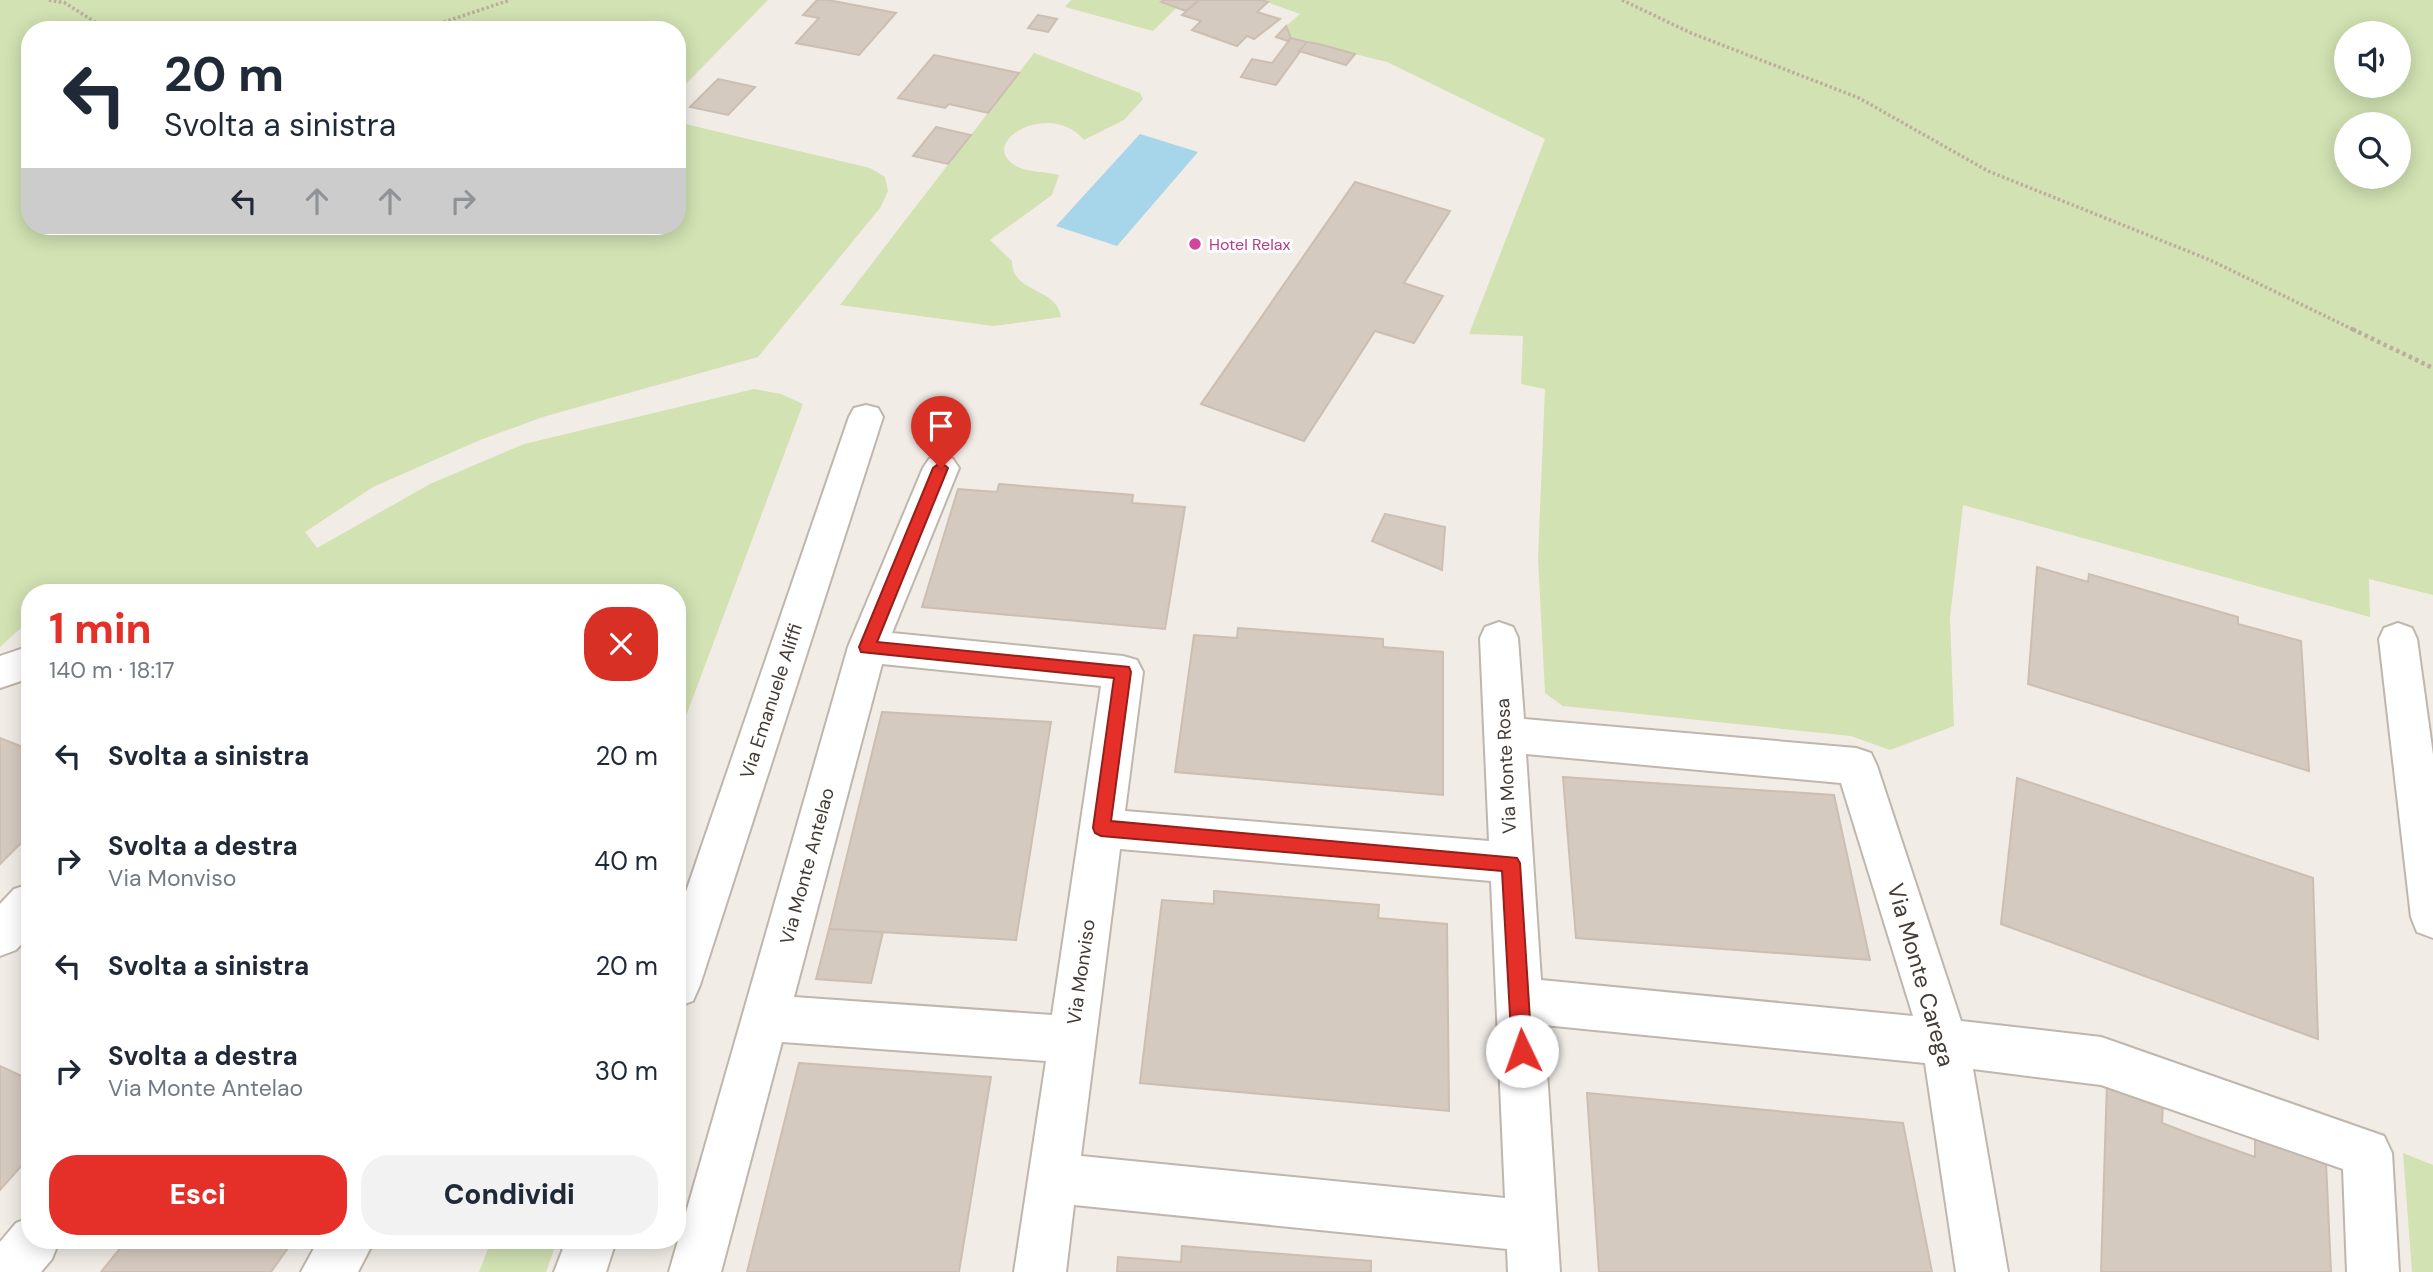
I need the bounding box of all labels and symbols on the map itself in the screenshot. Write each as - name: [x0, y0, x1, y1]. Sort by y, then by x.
- place label: Hotel Relax: [1209, 234, 1290, 255]
- marker: Hotel Relax: [1187, 236, 1203, 252]
- pin: [911, 396, 971, 468]
- street label: Via Emanuele Aliffi: [734, 620, 808, 782]
- street label: Via Monte Rosa: [1490, 698, 1522, 834]
- street label: Via Monte Antelao: [774, 785, 840, 947]
- street label: Via Monte Carega: [1881, 880, 1961, 1070]
- street label: Via Monviso: [1061, 918, 1101, 1026]
- position arrow: [1485, 1014, 1559, 1088]

